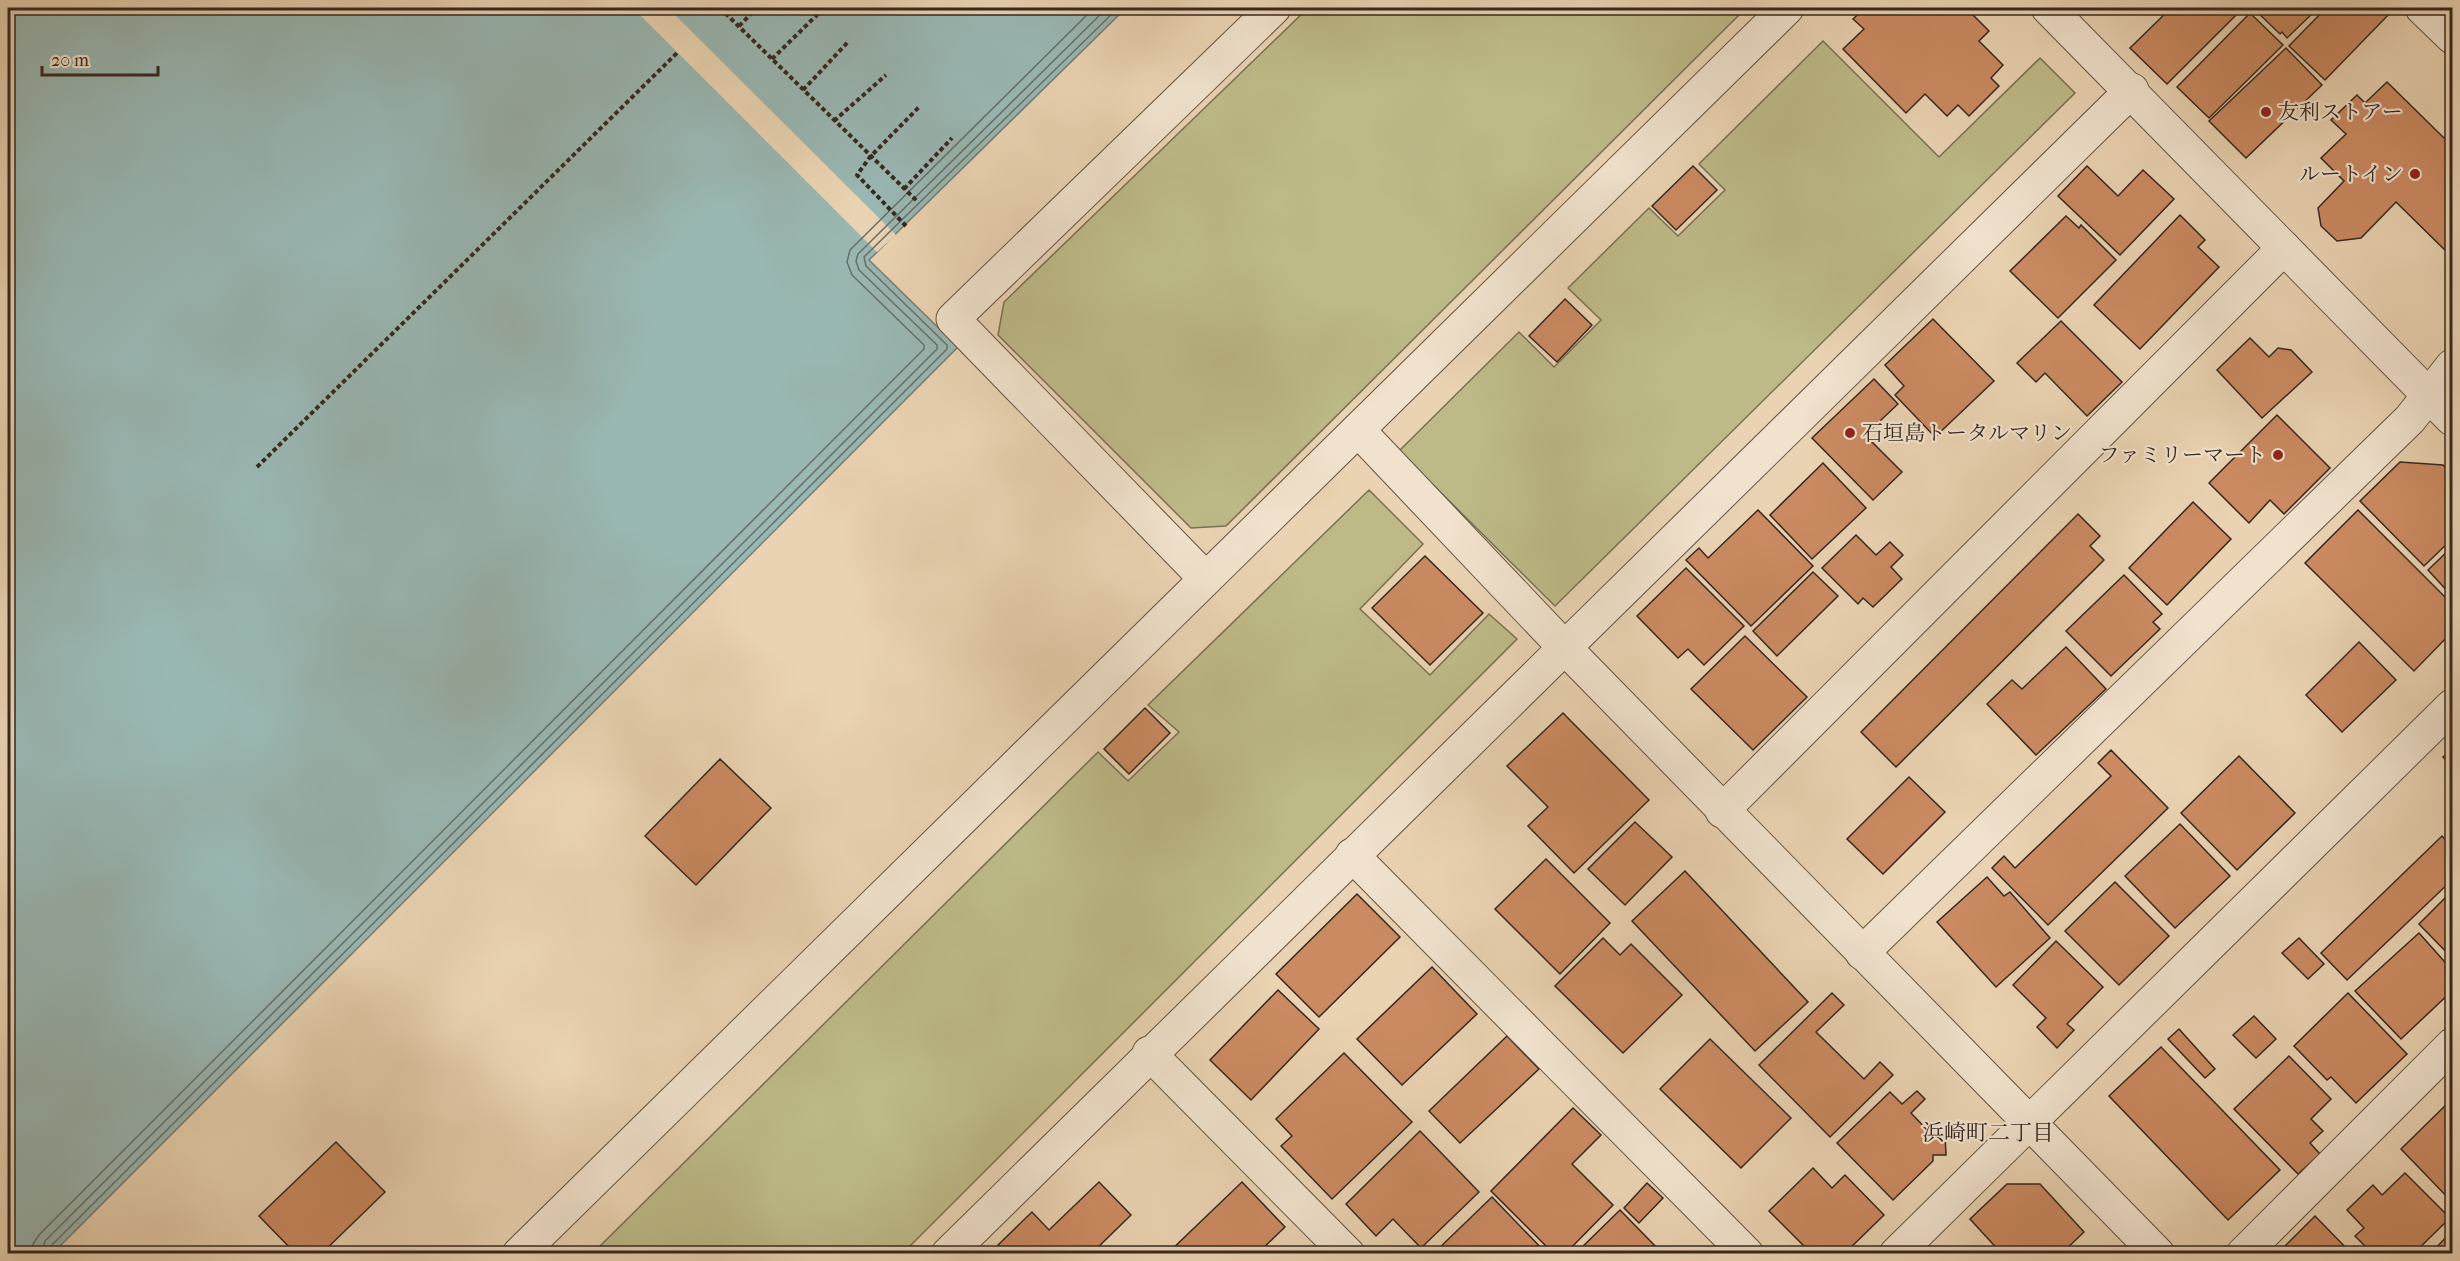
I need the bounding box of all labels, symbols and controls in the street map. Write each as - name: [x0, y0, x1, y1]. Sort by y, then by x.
- scale bar: [42, 39, 158, 77]
- text: 20 m: [51, 50, 89, 71]
- place label: 友利ストアー: [2278, 100, 2403, 124]
- marker: 友利ストアー: [2259, 105, 2273, 119]
- place label: ルートイン: [2299, 162, 2403, 186]
- marker: ルートイン: [2408, 167, 2422, 181]
- place label: 石垣島トータルマリン: [1862, 421, 2072, 445]
- marker: 石垣島トータルマリン: [1843, 426, 1857, 440]
- place label: ファミリーマート: [2098, 443, 2266, 467]
- marker: ファミリーマート: [2271, 448, 2285, 462]
- district label: 浜崎町二丁目: [1922, 1120, 2054, 1146]

